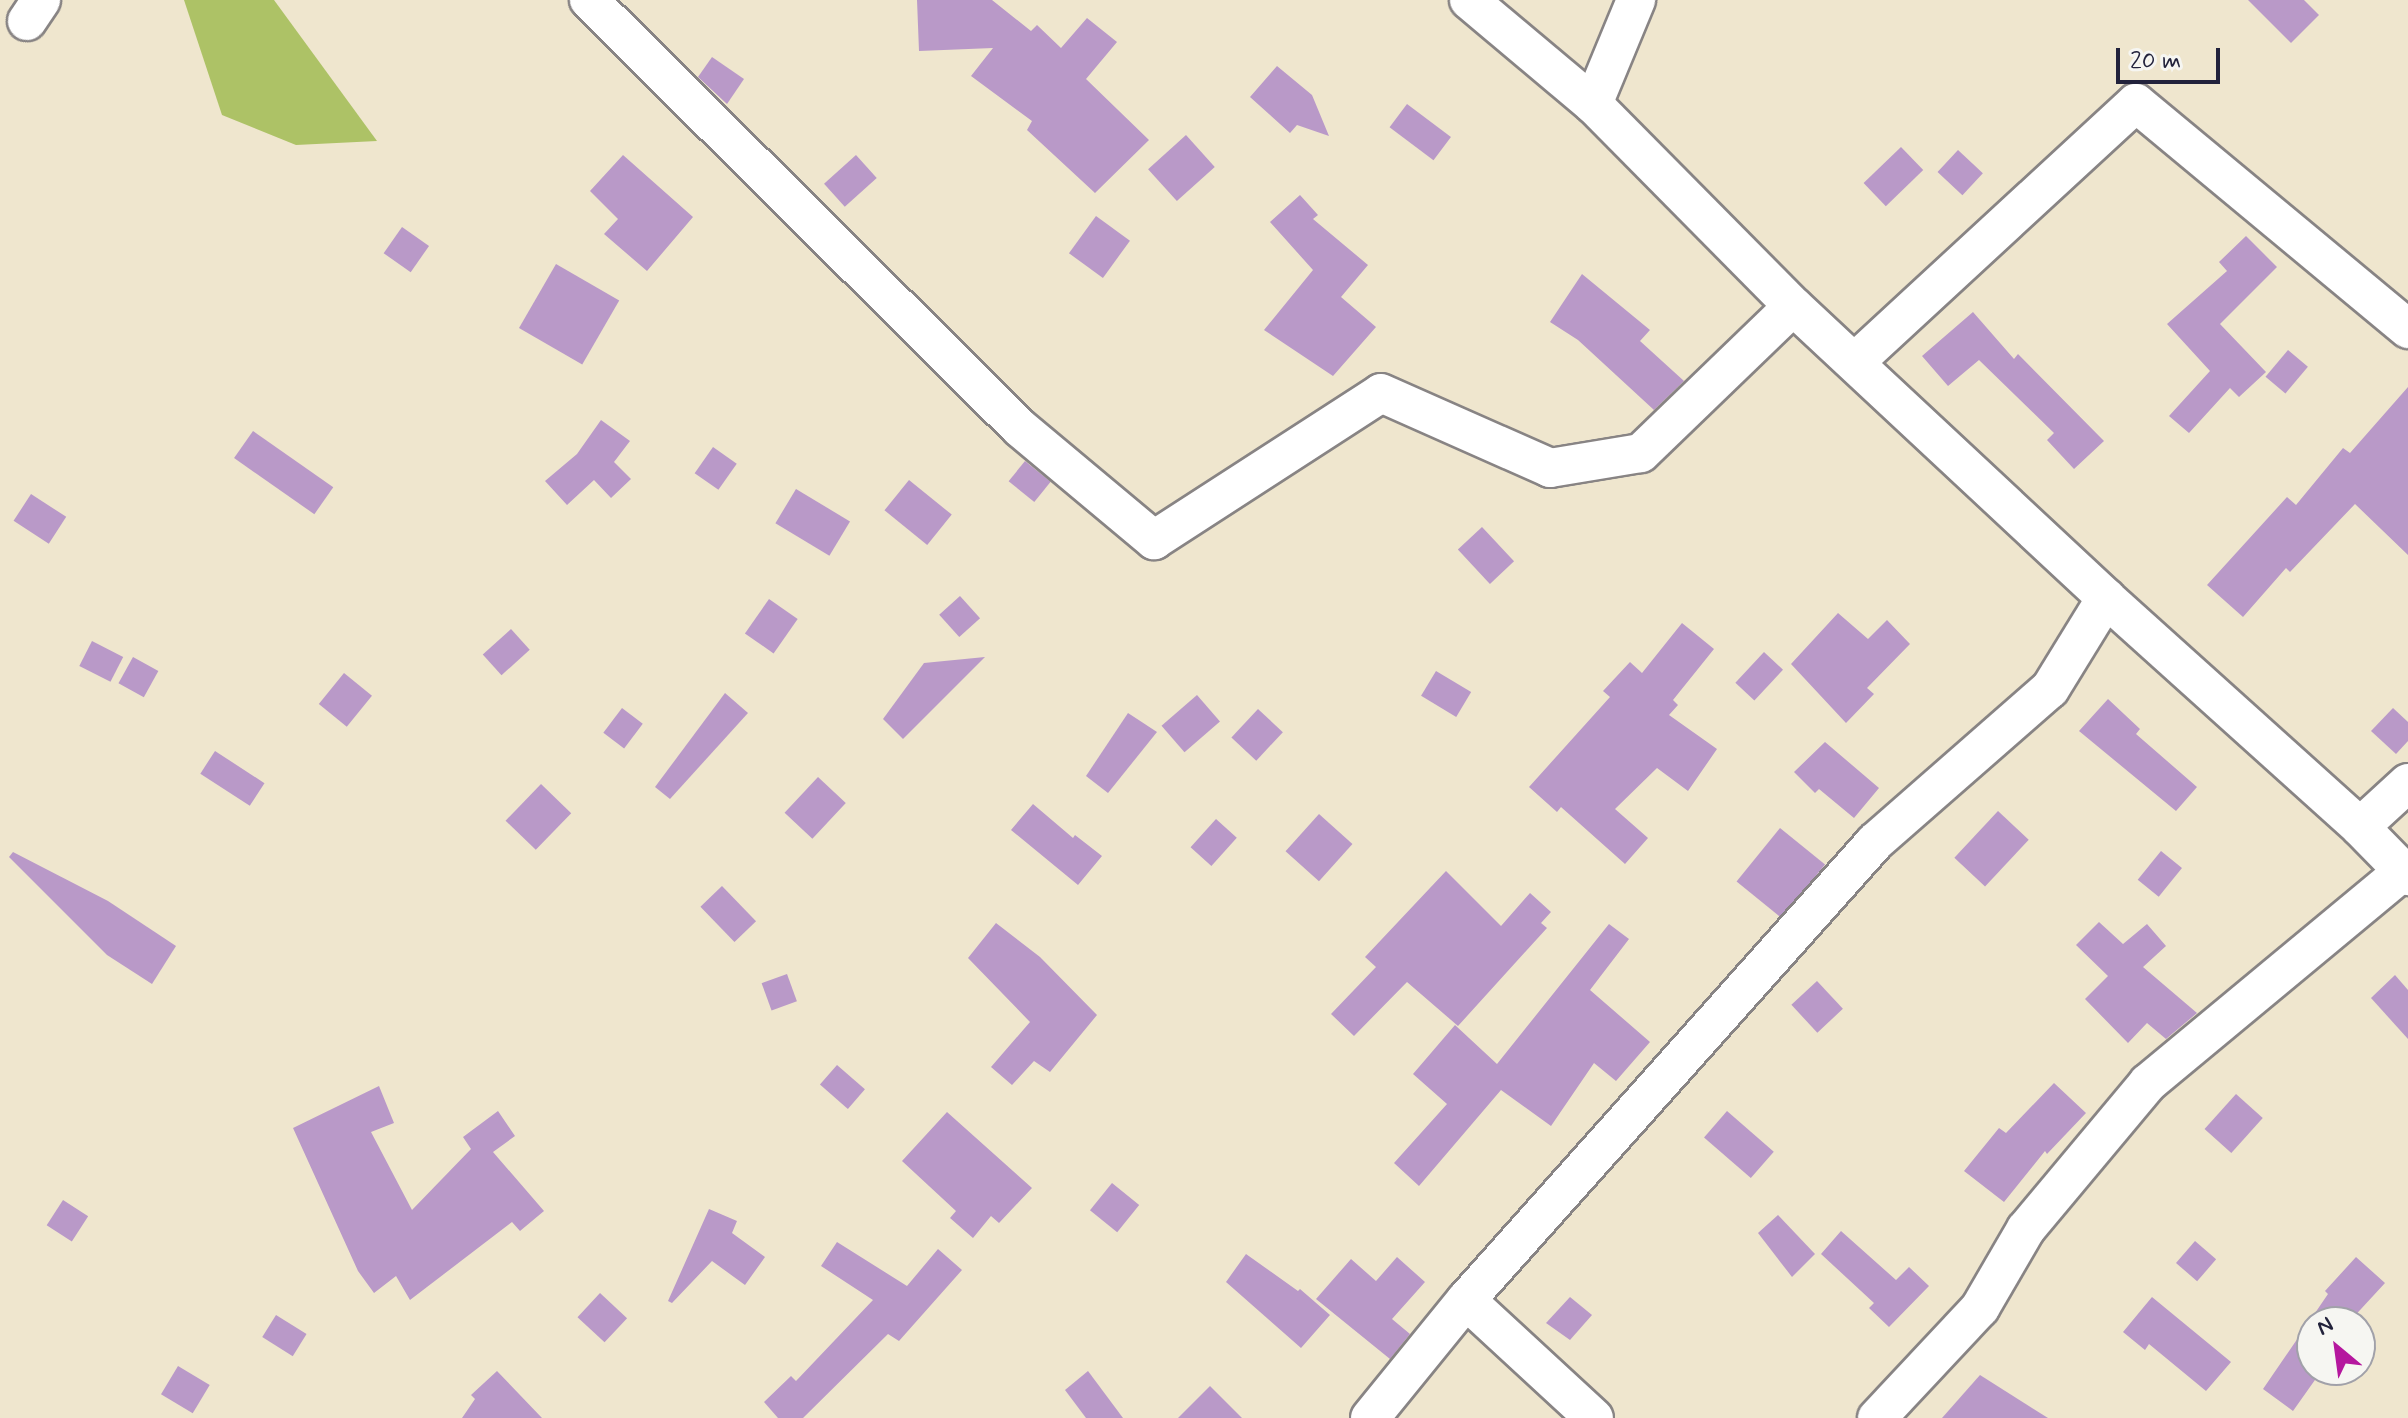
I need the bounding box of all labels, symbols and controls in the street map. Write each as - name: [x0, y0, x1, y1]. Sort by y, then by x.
- scale bar: [2120, 32, 2224, 82]
- text: 20 m: [2130, 46, 2181, 77]
- north arrow: [2296, 1306, 2376, 1386]
- text: N: [2312, 1311, 2339, 1343]

